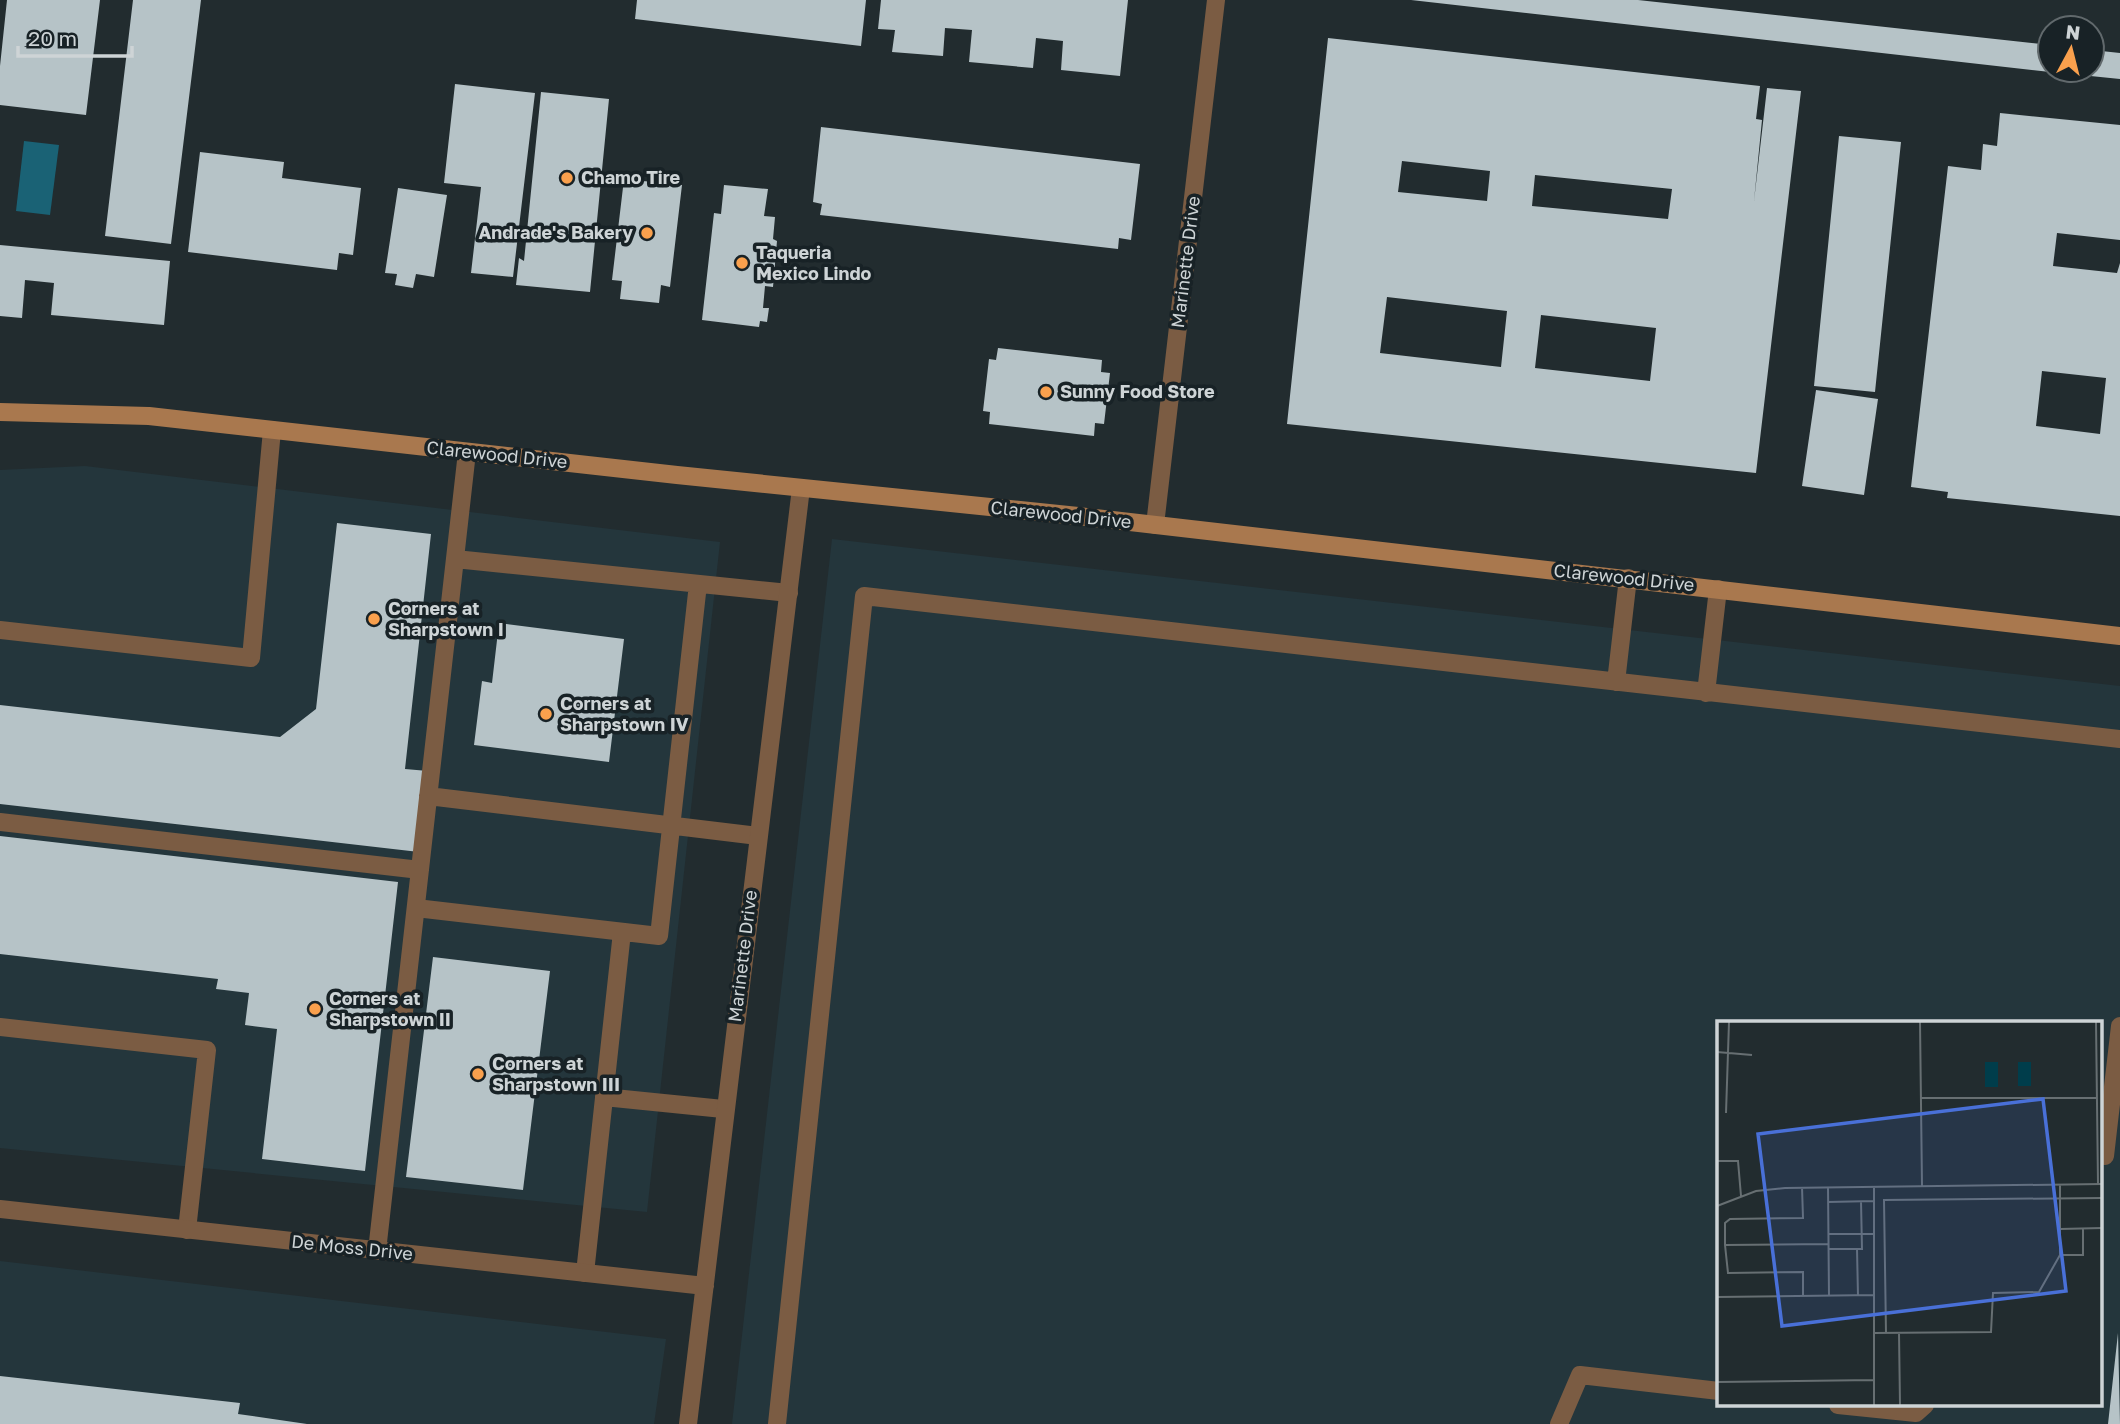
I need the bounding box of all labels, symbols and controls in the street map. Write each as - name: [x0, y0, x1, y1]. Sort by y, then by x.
- scale bar: [18, 14, 131, 58]
- north arrow: [2036, 14, 2106, 84]
- text: N: [2065, 19, 2082, 44]
- text: 20 m: [28, 25, 77, 51]
- place label: Chamo Tire: [581, 166, 681, 188]
- marker: Chamo Tire: [559, 170, 575, 186]
- street label: Marinette Drive: [1166, 195, 1204, 329]
- place label: Andrade's Bakery: [479, 221, 633, 243]
- marker: Andrade's Bakery: [639, 225, 655, 241]
- place label: Taqueria Mexico Lindo: [756, 241, 871, 284]
- marker: Taqueria Mexico Lindo: [734, 255, 750, 271]
- place label: Sunny Food Store: [1060, 380, 1215, 402]
- marker: Sunny Food Store: [1038, 384, 1054, 400]
- street label: Clarewood Drive: [426, 436, 569, 472]
- street label: Clarewood Drive: [990, 496, 1133, 532]
- street label: Clarewood Drive: [1553, 559, 1696, 595]
- place label: Corners at Sharpstown I: [388, 597, 504, 640]
- marker: Corners at Sharpstown I: [366, 611, 382, 627]
- place label: Corners at Sharpstown IV: [560, 692, 689, 735]
- marker: Corners at Sharpstown IV: [538, 706, 554, 722]
- street label: Marinette Drive: [723, 889, 761, 1023]
- place label: Corners at Sharpstown II: [329, 987, 451, 1030]
- marker: Corners at Sharpstown II: [307, 1001, 323, 1017]
- inset map: [1717, 1021, 2102, 1406]
- place label: Corners at Sharpstown III: [492, 1052, 620, 1095]
- marker: Corners at Sharpstown III: [470, 1066, 486, 1082]
- street label: De Moss Drive: [290, 1230, 414, 1264]

